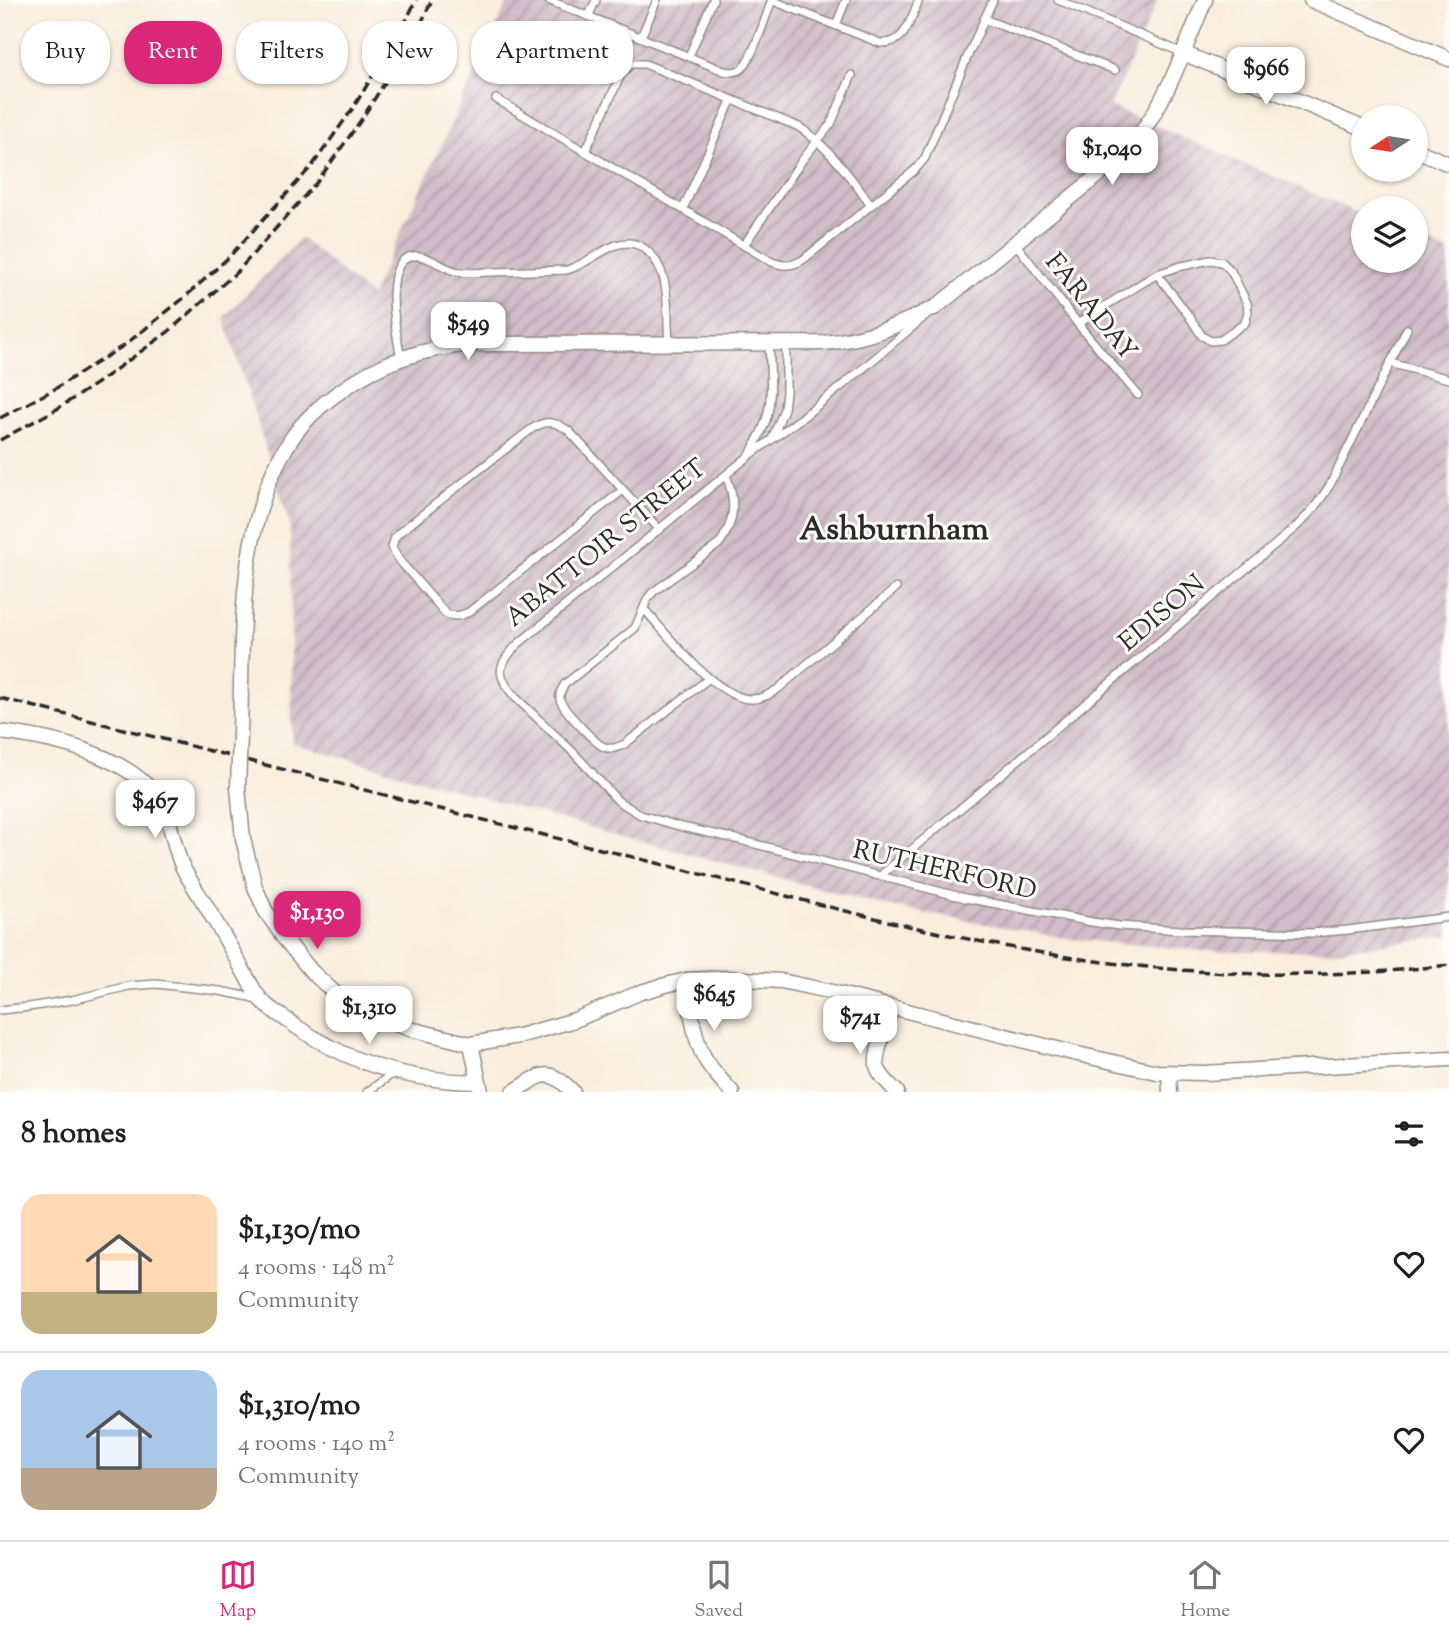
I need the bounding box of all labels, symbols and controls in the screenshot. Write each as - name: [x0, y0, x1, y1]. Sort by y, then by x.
- chip: Buy: [21, 21, 110, 84]
- chip: Rent: [124, 21, 222, 84]
- chip: Filters: [236, 21, 348, 84]
- chip: New: [362, 21, 457, 84]
- chip: Apartment: [471, 21, 633, 84]
- pin: $966: [1225, 48, 1307, 107]
- text: $966: [1243, 53, 1289, 86]
- north arrow: [1351, 105, 1428, 182]
- map controls: [1351, 105, 1428, 273]
- pin: $1,040: [1055, 128, 1169, 187]
- text: $1,040: [1082, 133, 1142, 166]
- button: layers: [1351, 196, 1428, 273]
- street label: FARADAY: [1035, 246, 1145, 369]
- pin: $549: [427, 302, 509, 362]
- text: $549: [447, 308, 489, 341]
- street label: ABATTOIR STREET: [498, 451, 715, 637]
- district label: Ashburnham: [799, 507, 990, 555]
- street label: EDISON: [1111, 567, 1214, 661]
- pin: $467: [114, 780, 196, 840]
- text: $467: [132, 786, 178, 819]
- street label: RUTHERFORD: [849, 832, 1040, 911]
- pin: $1,130: [260, 892, 374, 951]
- text: $1,130: [290, 897, 344, 930]
- pin: $645: [673, 974, 755, 1033]
- text: $645: [693, 979, 735, 1012]
- pin: $1,310: [312, 986, 426, 1046]
- text: $1,310: [342, 992, 396, 1025]
- pin: $741: [819, 996, 901, 1056]
- text: $741: [839, 1002, 881, 1035]
- text: 8 homes: [21, 1113, 126, 1156]
- icon: filters: [1390, 1115, 1428, 1153]
- text: $1,130/mo: [238, 1209, 360, 1252]
- icon: home: [77, 1222, 161, 1306]
- icon: heart: [1390, 1245, 1428, 1283]
- text: 4 rooms · 148 m²: [238, 1252, 395, 1285]
- text: Community: [238, 1285, 359, 1318]
- text: $1,310/mo: [238, 1385, 360, 1428]
- icon: home: [77, 1398, 161, 1482]
- icon: heart: [1390, 1421, 1428, 1459]
- text: 4 rooms · 140 m²: [238, 1428, 395, 1461]
- text: Community: [238, 1461, 359, 1494]
- tab: Map: [219, 1556, 257, 1625]
- tab: Saved: [694, 1556, 743, 1625]
- tab: Home: [1180, 1556, 1230, 1625]

